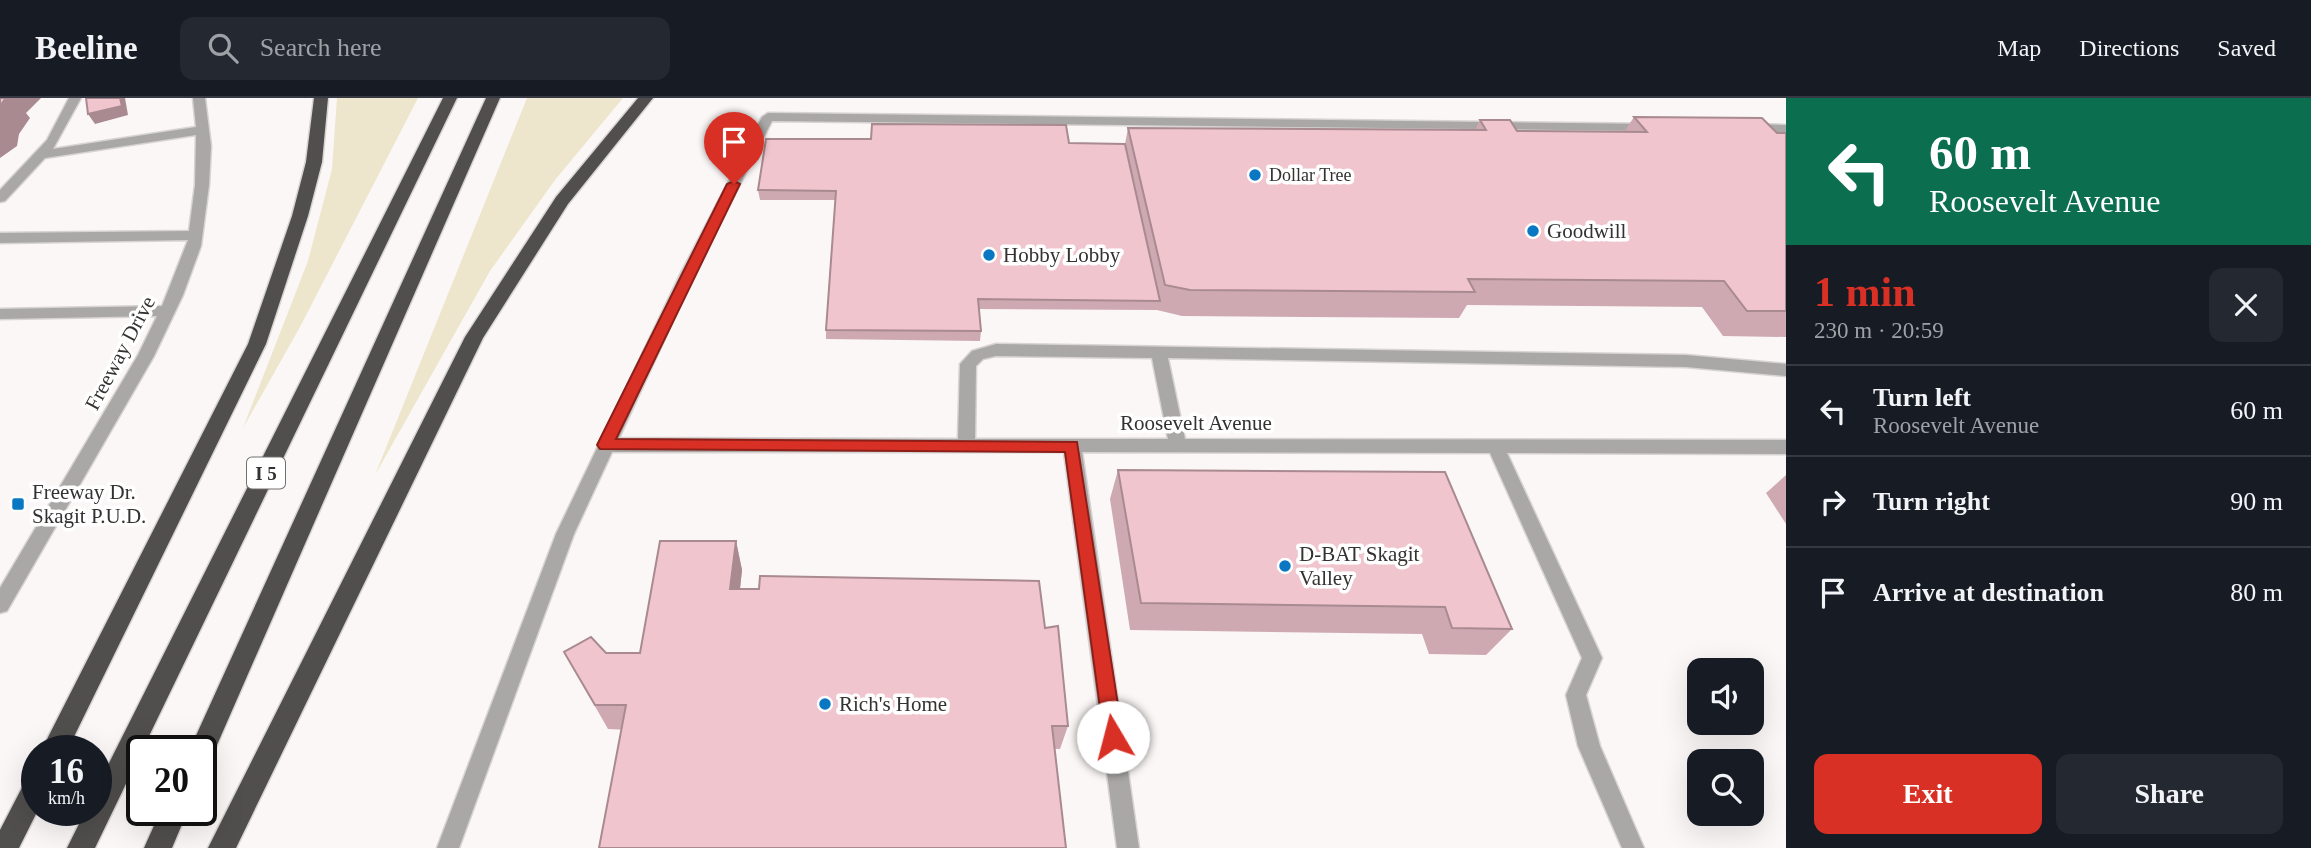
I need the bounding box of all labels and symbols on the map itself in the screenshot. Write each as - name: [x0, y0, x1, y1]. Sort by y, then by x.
- pin: [704, 112, 764, 184]
- place label: Dollar Tree: [1269, 165, 1352, 185]
- marker: Dollar Tree: [1247, 167, 1263, 183]
- place label: Goodwill: [1547, 219, 1627, 243]
- marker: Goodwill: [1525, 223, 1541, 239]
- place label: Hobby Lobby: [1003, 243, 1121, 267]
- marker: Hobby Lobby: [981, 247, 997, 263]
- street label: Freeway Drive: [80, 292, 160, 414]
- street label: Roosevelt Avenue: [1120, 411, 1272, 435]
- road number: I 5: [247, 458, 285, 488]
- place label: Freeway Dr. Skagit P.U.D.: [32, 480, 146, 528]
- marker: Freeway Dr. Skagit P.U.D.: [10, 496, 26, 512]
- place label: D-BAT Skagit Valley: [1299, 542, 1420, 590]
- marker: D-BAT Skagit Valley: [1277, 558, 1293, 574]
- place label: Rich's Home: [839, 692, 947, 716]
- marker: Rich's Home: [817, 696, 833, 712]
- position arrow: [1076, 700, 1150, 774]
- speed limit sign: 20: [126, 735, 217, 826]

